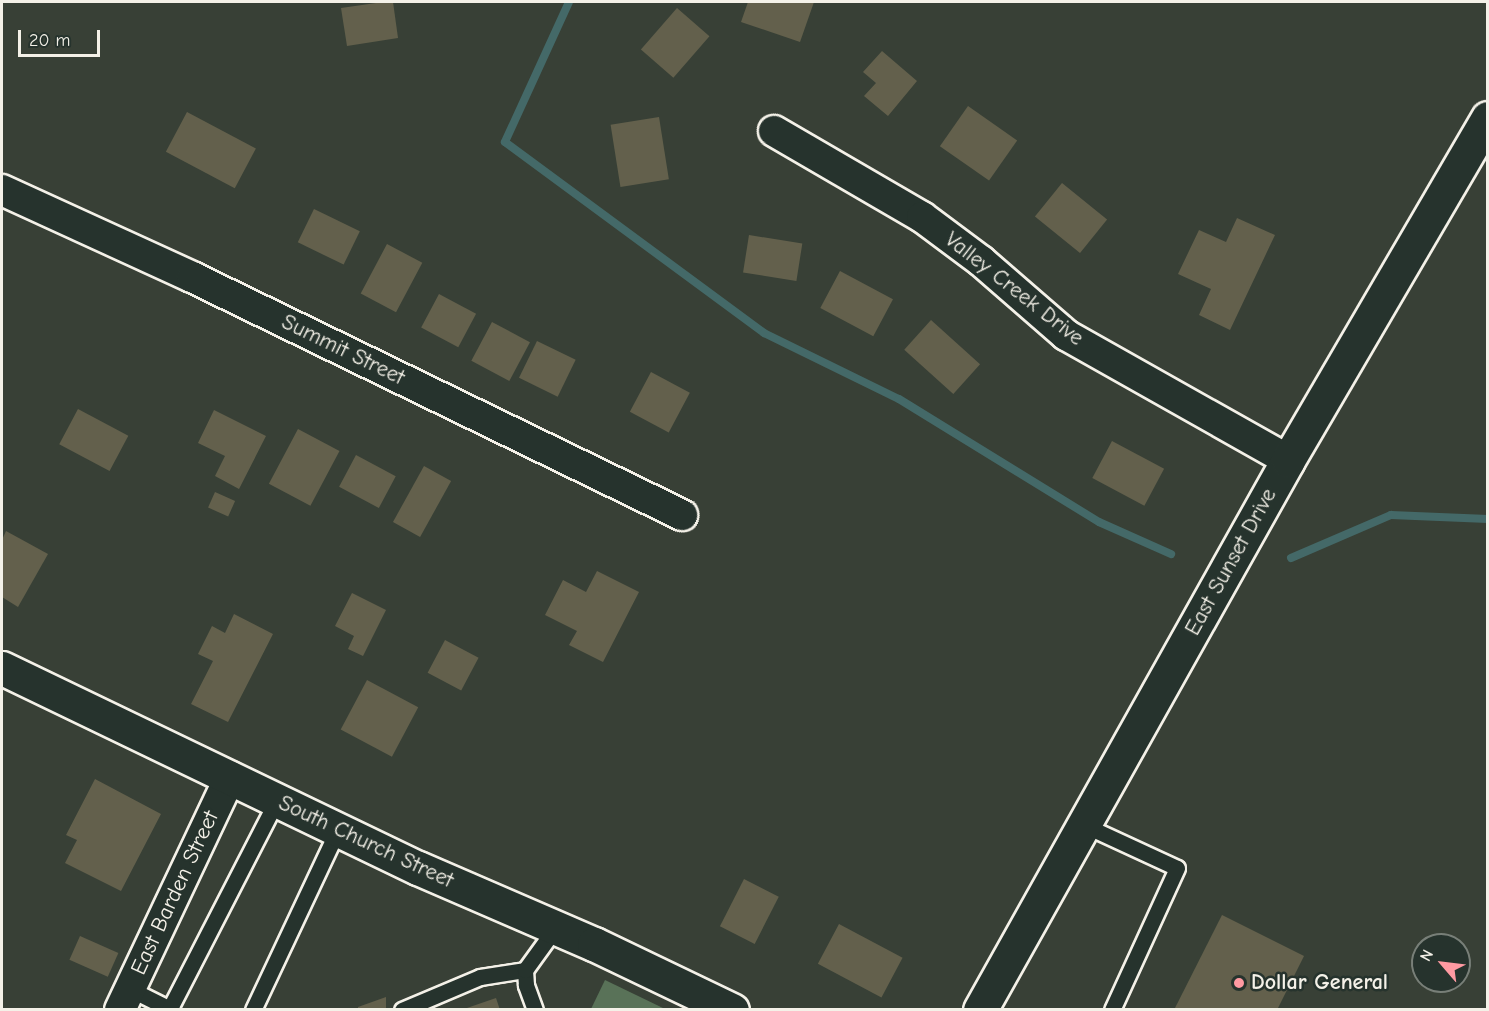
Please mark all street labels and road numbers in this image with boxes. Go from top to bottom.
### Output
street label: Valley Creek Drive [939,227,1089,351]
street label: Summit Street [277,309,409,391]
street label: East Sunset Drive [1180,484,1282,640]
street label: South Church Street [274,790,458,894]
street label: East Barden Street [125,807,225,979]

